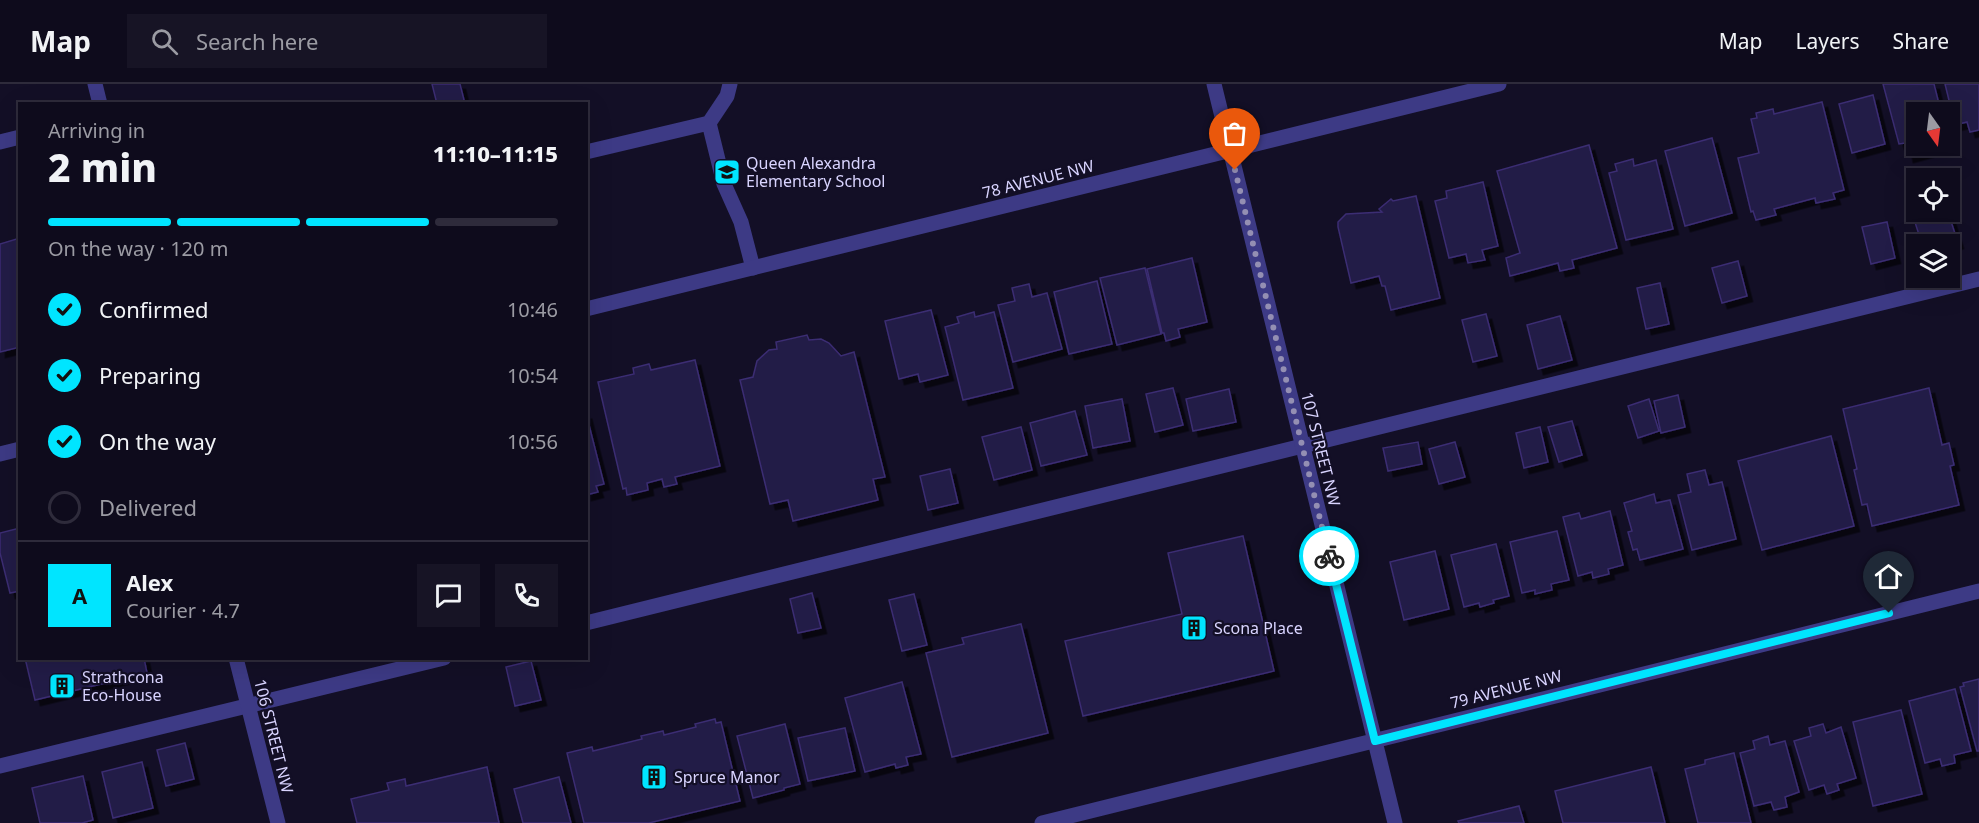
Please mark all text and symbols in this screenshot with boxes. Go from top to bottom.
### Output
search box [127,14,547,68]
text: Map [30,22,91,60]
icon: search [148,25,181,58]
text: Search here [196,26,318,56]
text: Map [1719,27,1763,55]
text: Layers [1796,27,1860,55]
text: Share [1893,27,1949,55]
north arrow [1906,102,1960,156]
map controls [1906,102,1960,288]
pin [1209,108,1260,170]
text: Arriving in [48,117,145,144]
icon: bag [1218,117,1251,150]
text: 11:10–11:15 [433,138,558,168]
text: 2 min [48,140,157,193]
place label: Queen Alexandra Elementary School [746,152,885,192]
street label: 78 AVENUE NW [980,154,1096,204]
school or university icon: Queen Alexandra Elementary School [712,157,742,187]
button: locate [1906,168,1960,222]
button: layers [1906,234,1960,288]
text: On the way · 120 m [48,235,228,262]
icon: check [48,293,81,326]
text: Confirmed [99,294,209,324]
text: 10:46 [507,296,558,323]
icon: check [48,359,81,392]
text: Preparing [99,360,201,390]
text: 10:54 [507,362,558,389]
street label: 107 STREET NW [1296,390,1346,509]
icon: check [48,425,81,458]
text: On the way [99,426,216,456]
text: 10:56 [507,428,558,455]
text: Delivered [99,492,197,522]
courier [1299,526,1359,586]
icon: bike [1313,540,1346,573]
pin [1863,551,1914,613]
icon: home [1872,560,1905,593]
button: chat [417,564,480,627]
button: phone [495,564,558,627]
text: Alex [126,567,173,597]
text: A [72,580,87,610]
text: Courier · 4.7 [126,597,240,624]
building icon: Scona Place [1179,613,1209,643]
place label: Scona Place [1214,617,1303,639]
street label: 79 AVENUE NW [1448,664,1564,714]
place label: Strathcona Eco-House [82,666,164,706]
building icon: Strathcona Eco-House [47,671,77,701]
street label: 106 STREET NW [249,677,299,796]
building icon: Spruce Manor [639,762,669,792]
place label: Spruce Manor [674,766,780,788]

